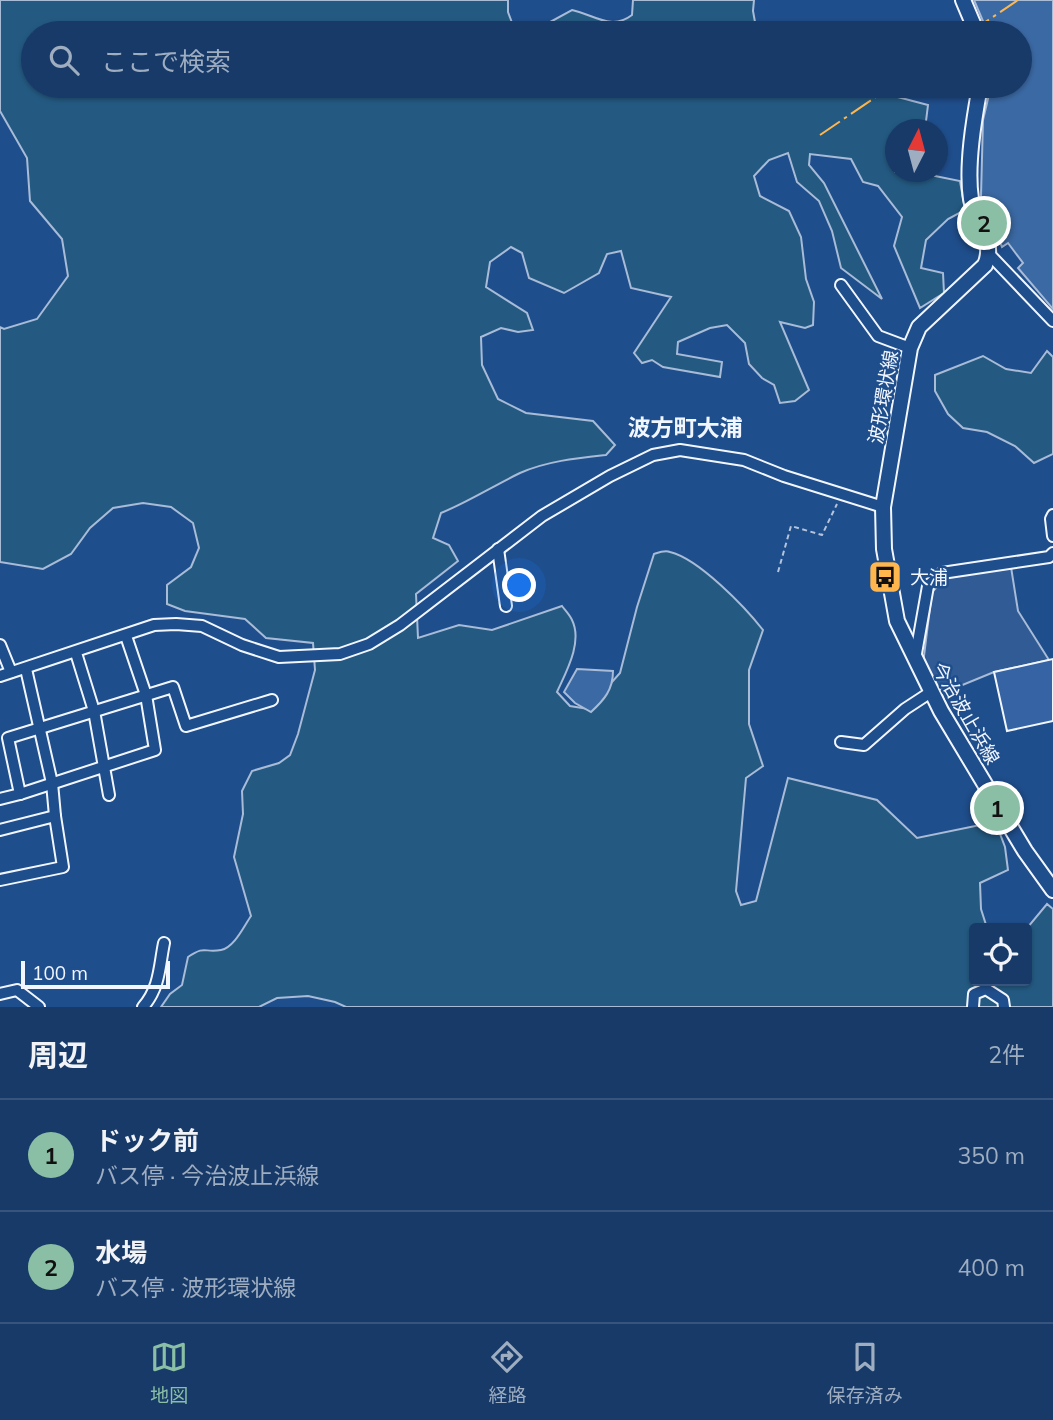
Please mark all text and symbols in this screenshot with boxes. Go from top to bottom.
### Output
search box [21,21,1032,98]
icon: search [45,41,83,79]
text: ここで検索 [101,45,231,78]
north arrow [885,119,948,182]
pin: 2 [961,197,1007,249]
street label: 波形環状線 [863,348,903,446]
district label: 波方町大浦 [628,413,743,442]
bus stop icon: 大浦 [866,558,904,596]
place label: 大浦 [910,565,948,589]
your location [502,568,536,602]
street label: 今治波止浜線 [927,658,1005,768]
pin: 1 [974,782,1020,834]
map controls [969,923,1032,986]
button: locate [969,923,1032,986]
scale bar [21,958,170,990]
text: 100 m [32,961,88,985]
text: 周辺 [28,1036,88,1074]
text: 2件 [988,1040,1025,1069]
text: ドック前 [95,1124,199,1157]
text: 1 [44,1141,58,1170]
text: 350 m [957,1141,1025,1170]
text: バス停 · 今治波止浜線 [95,1161,319,1190]
text: 水場 [95,1236,147,1269]
text: 2 [44,1253,58,1282]
text: 400 m [957,1253,1025,1282]
text: バス停 · 波形環状線 [95,1273,296,1302]
tab: 地図 [150,1338,188,1407]
tab: 経路 [488,1338,527,1407]
tab: 保存済み [827,1338,903,1407]

